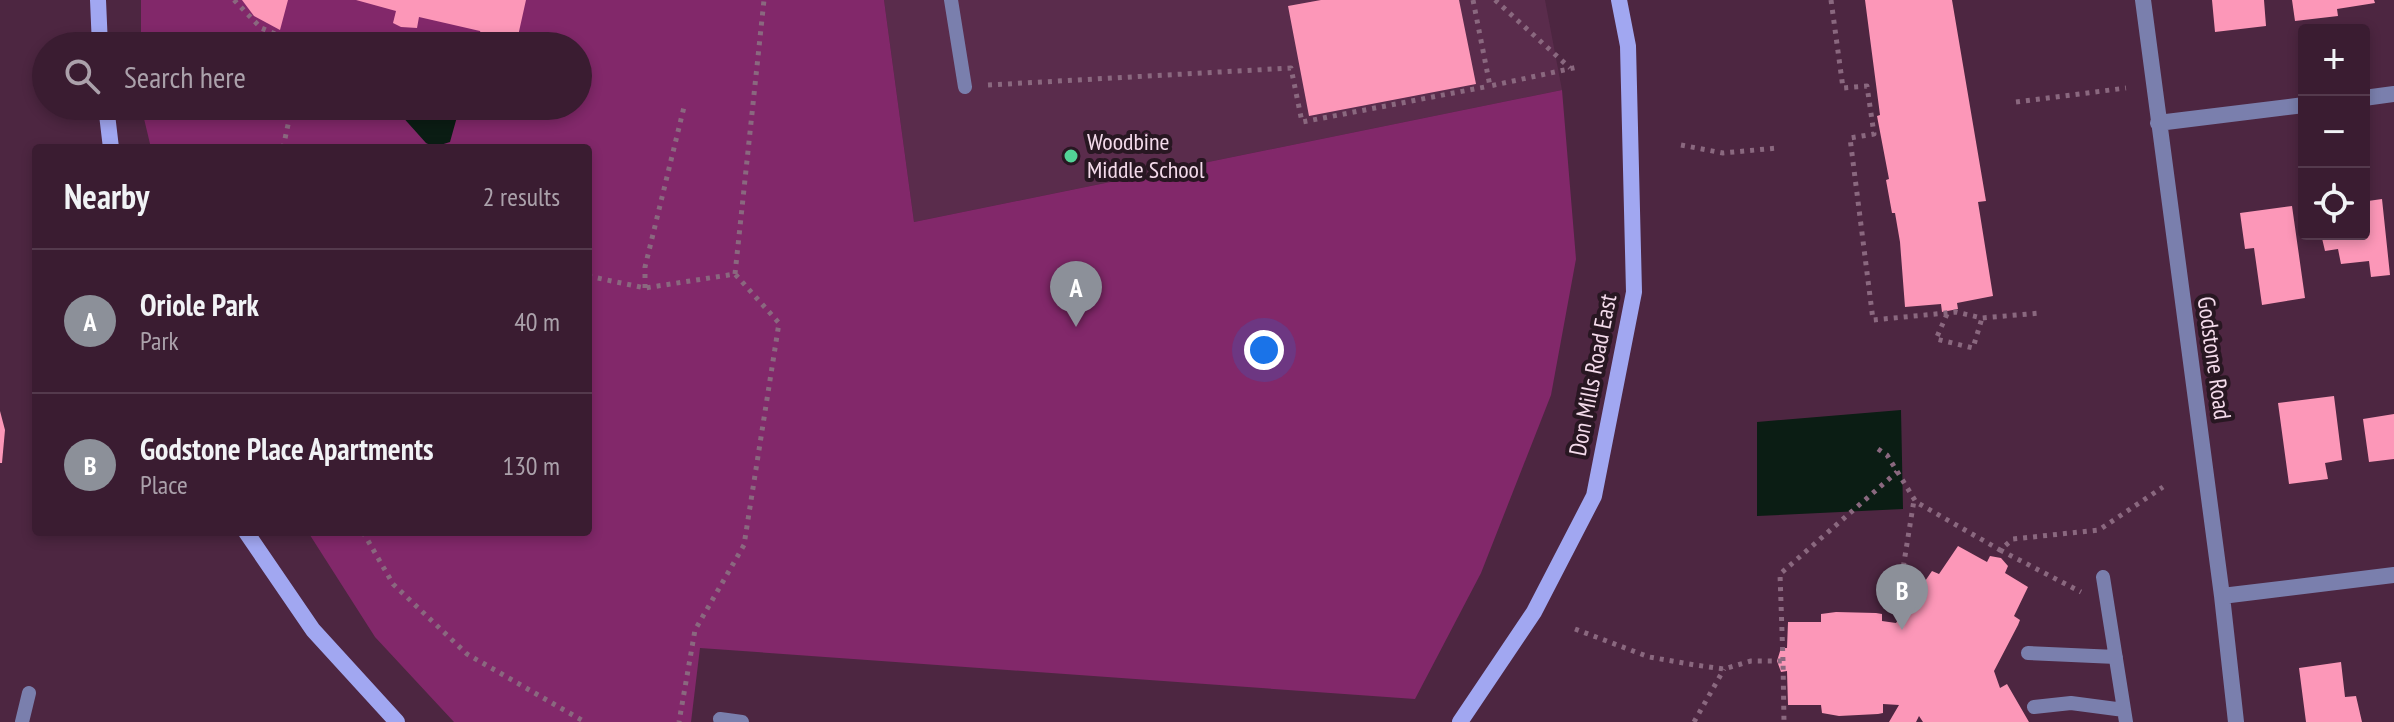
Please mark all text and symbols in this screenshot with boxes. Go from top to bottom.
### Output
map controls [2298,24,2370,240]
button: + [2298,24,2370,96]
search box [32,32,592,120]
icon: search [60,54,104,98]
text: Search here [124,57,246,96]
button: − [2298,96,2370,168]
place label: Woodbine Middle School [1087,126,1205,185]
marker: Woodbine Middle School [1062,147,1080,165]
button: locate [2298,168,2370,240]
text: Nearby [64,174,149,218]
text: 2 results [483,180,560,213]
pin: A [1050,261,1102,327]
text: Oriole Park [140,285,259,324]
street label: Don Mills Road East [1562,291,1623,458]
street label: Godstone Road [2191,294,2238,421]
text: A [83,305,97,338]
text: 40 m [514,305,560,338]
text: Park [140,324,179,357]
your location [1244,330,1284,370]
text: Godstone Place Apartments [140,429,433,468]
text: B [84,449,96,482]
text: 130 m [502,449,560,482]
text: Place [140,468,188,501]
pin: B [1876,564,1928,630]

